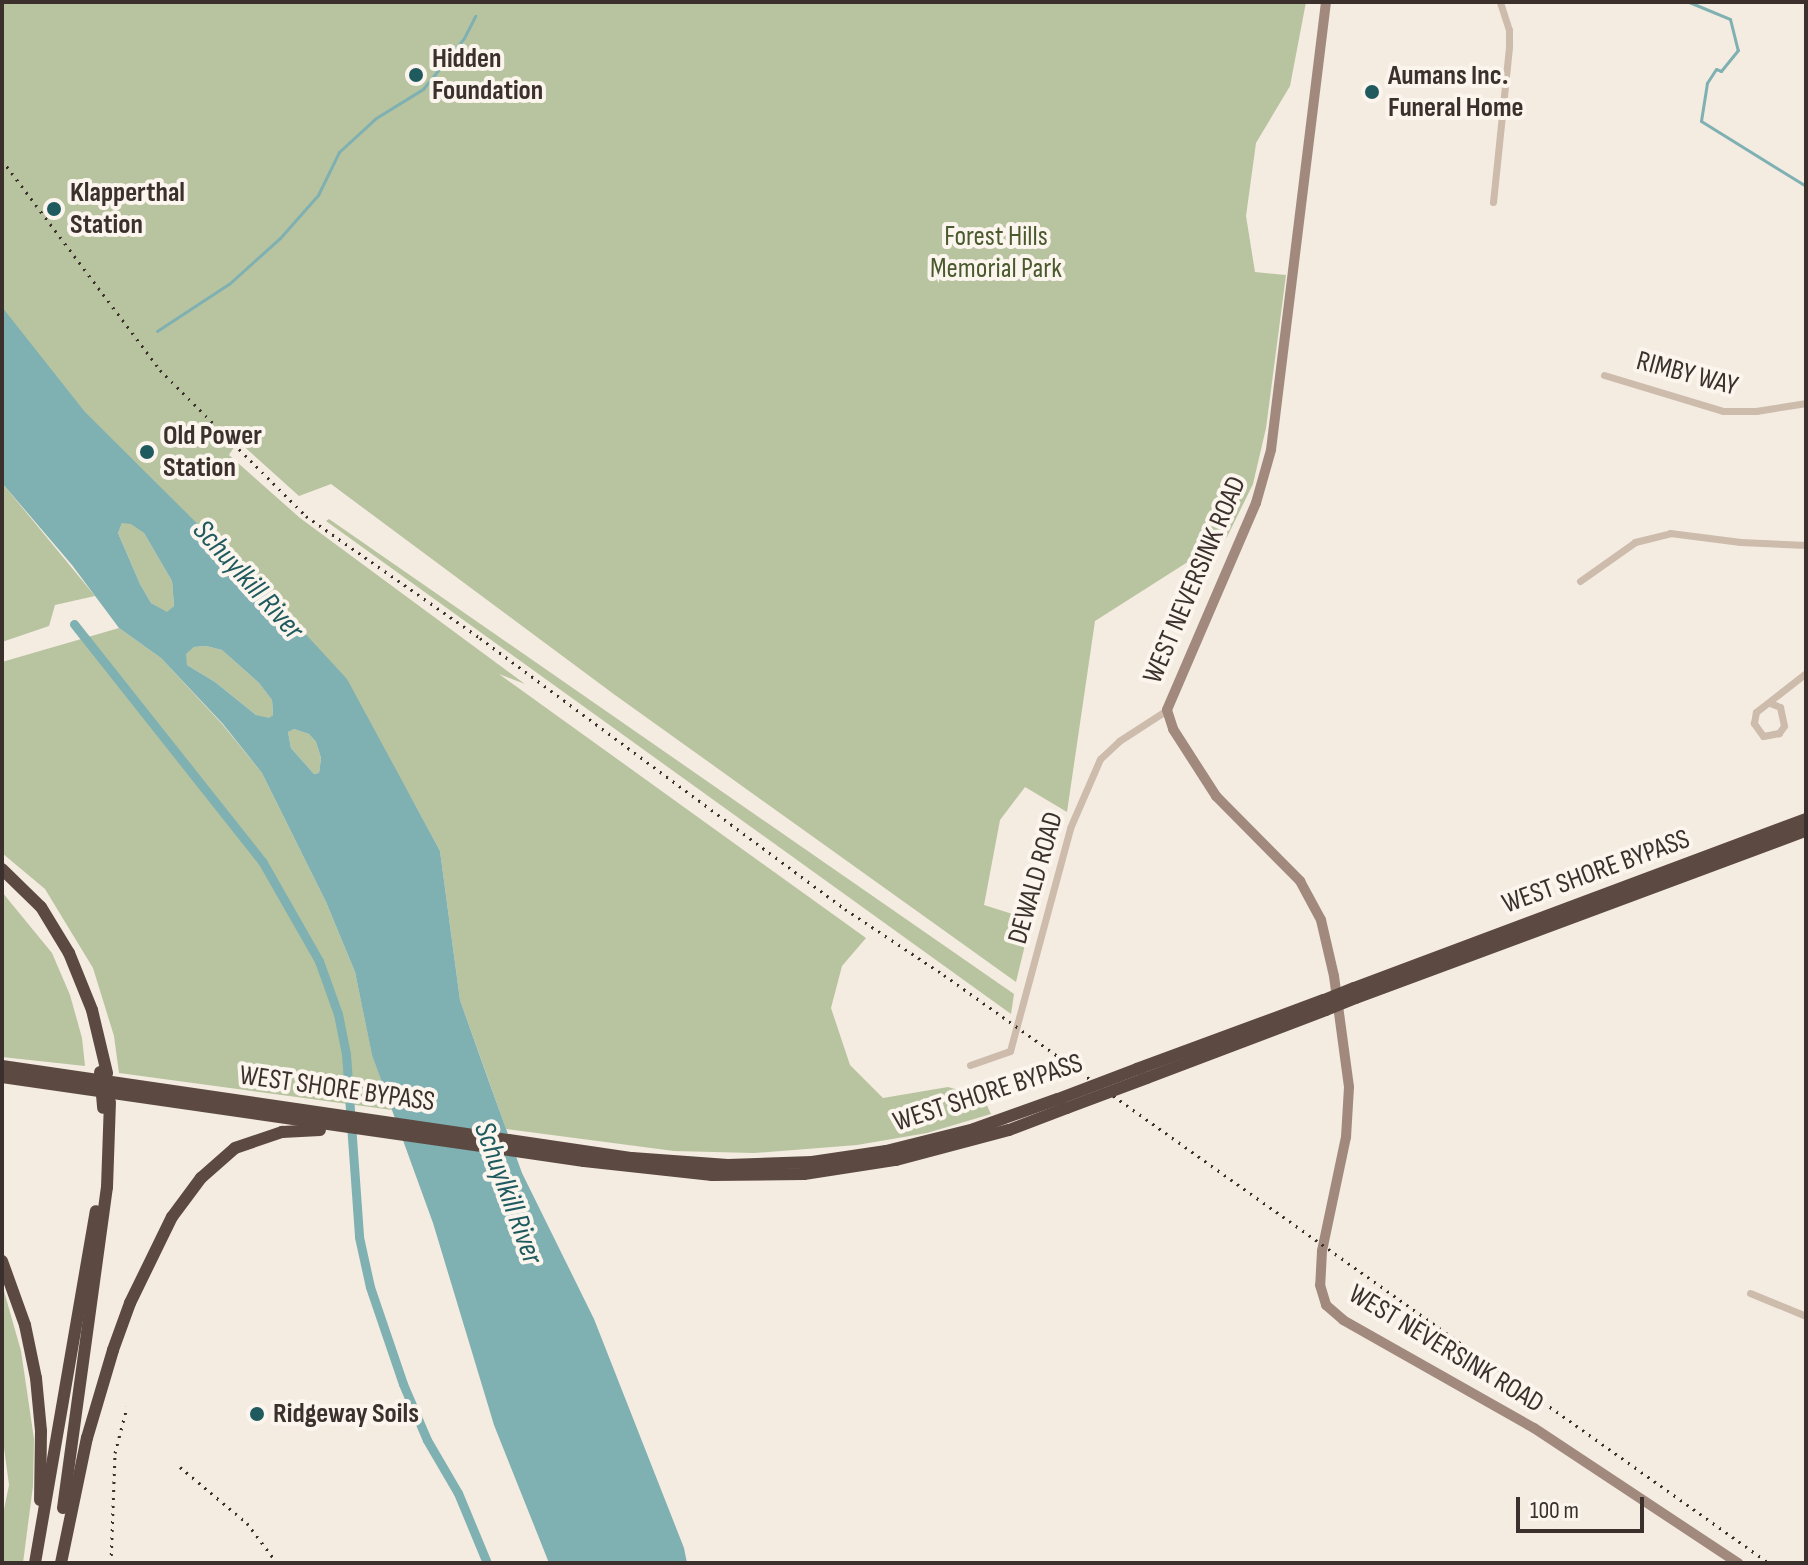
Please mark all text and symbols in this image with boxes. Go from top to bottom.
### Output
place label: Hidden Foundation [432,42,543,108]
place label: Aumans Inc. Funeral Home [1388,59,1523,125]
marker: Hidden Foundation [407,66,425,84]
marker: Aumans Inc. Funeral Home [1363,83,1381,101]
place label: Klapperthal Station [70,176,185,242]
marker: Klapperthal Station [45,200,63,218]
park label: Forest Hills Memorial Park [930,220,1062,286]
street label: RIMBY WAY [1633,344,1741,404]
place label: Old Power Station [163,419,262,485]
marker: Old Power Station [138,443,156,461]
street label: WEST NEVERSINK ROAD [1136,471,1254,689]
water label: Schuylkill River [185,513,311,647]
street label: DEWALD ROAD [1001,808,1071,948]
street label: WEST SHORE BYPASS [1498,823,1694,921]
street label: WEST SHORE BYPASS [889,1047,1087,1139]
street label: WEST SHORE BYPASS [237,1059,437,1119]
water label: Schuylkill River [466,1117,550,1269]
street label: WEST NEVERSINK ROAD [1342,1278,1550,1420]
place label: Ridgeway Soils [273,1397,419,1431]
marker: Ridgeway Soils [248,1405,266,1423]
scale bar [1520,1481,1648,1531]
text: 100 m [1530,1496,1579,1525]

